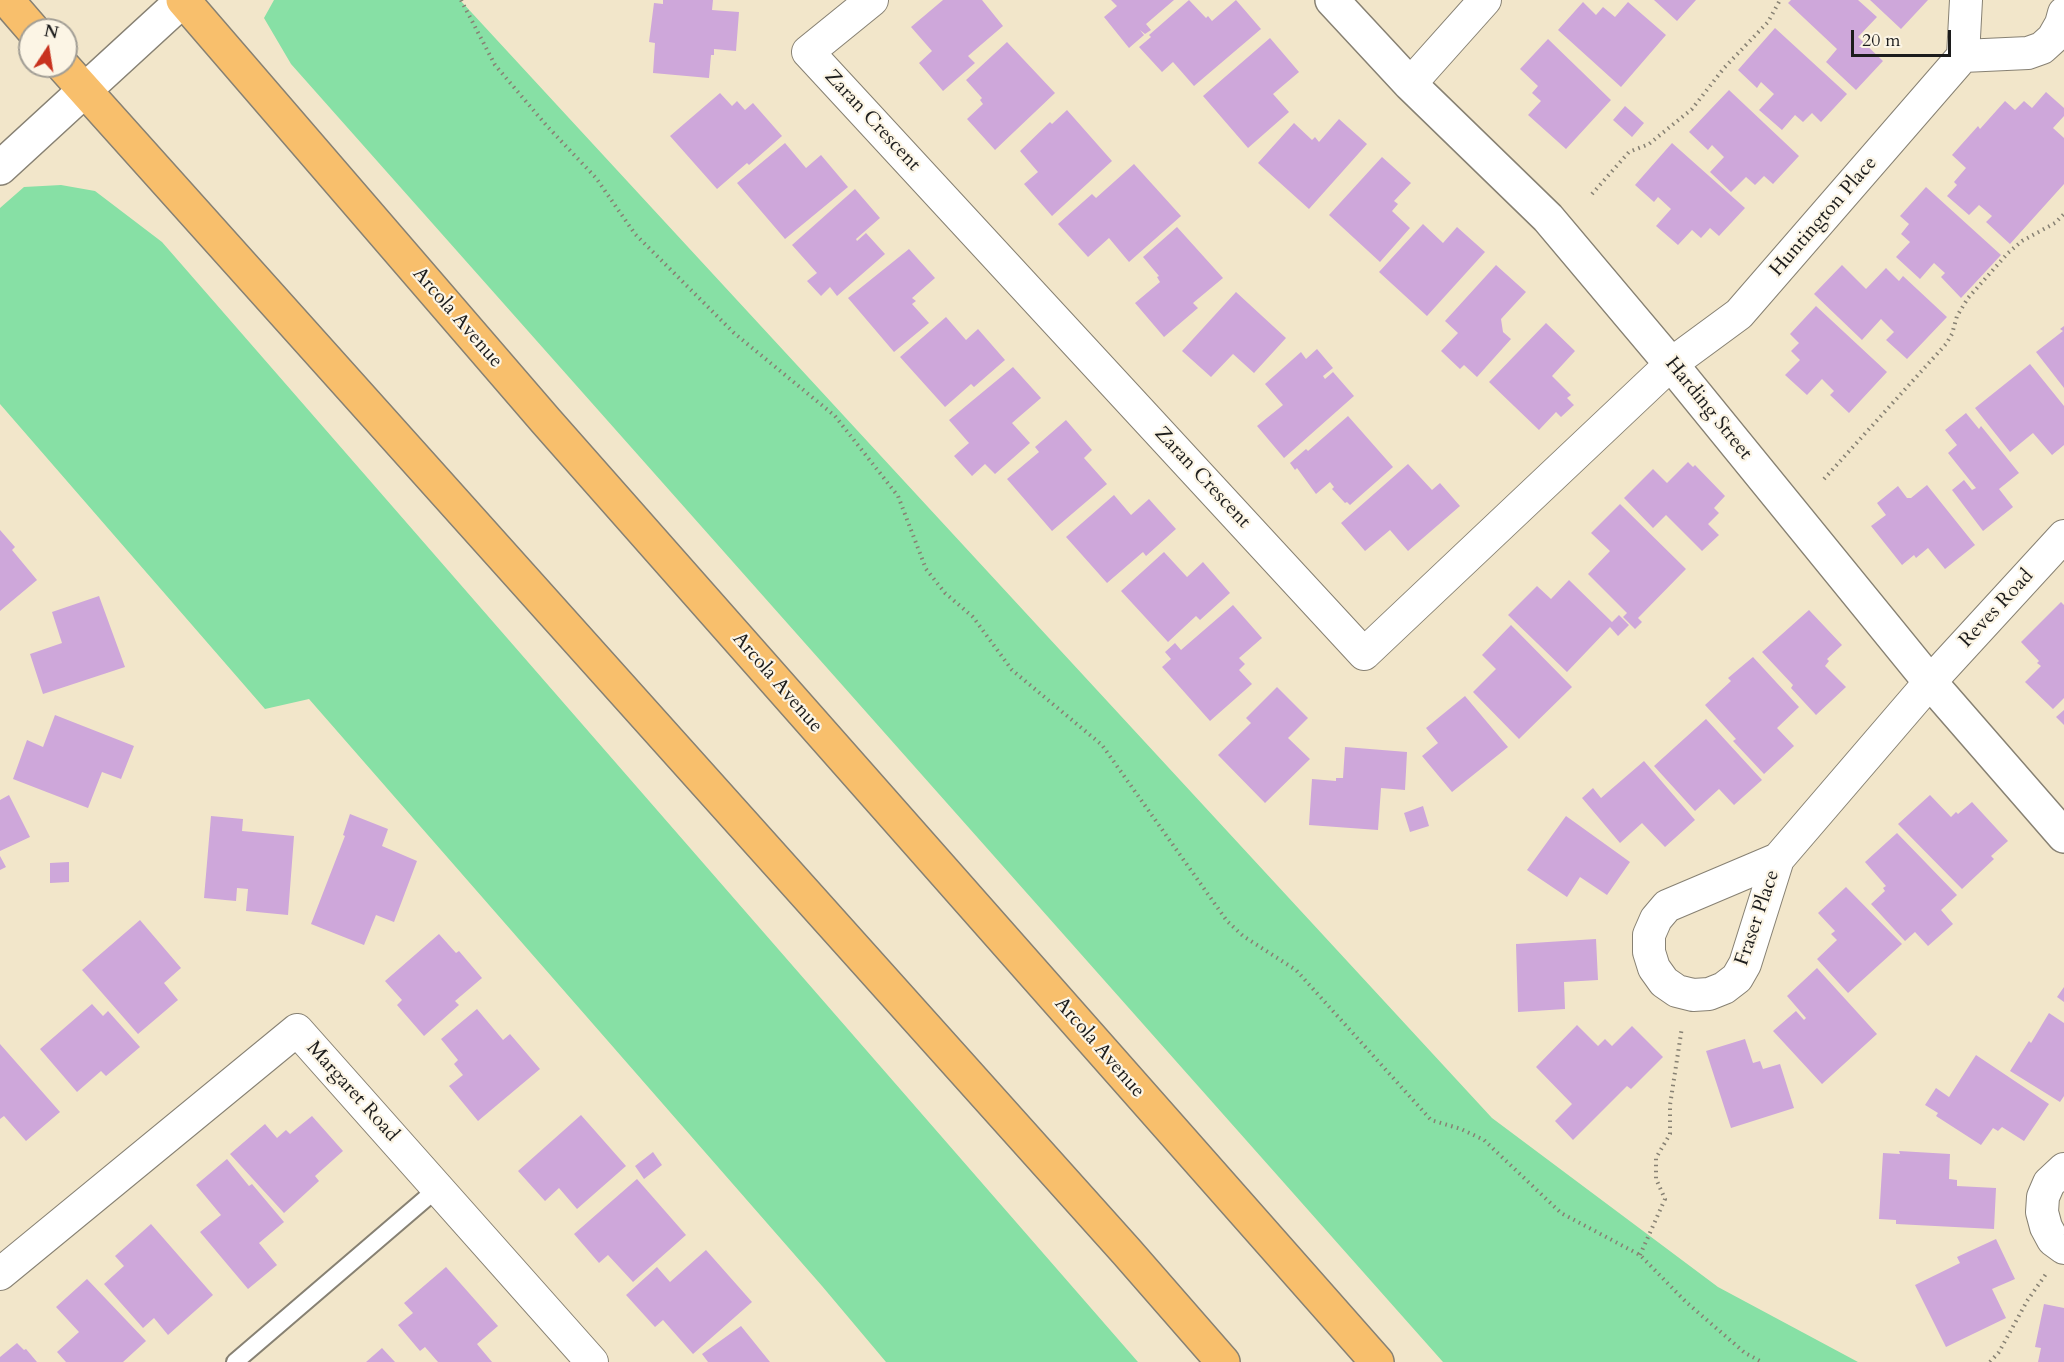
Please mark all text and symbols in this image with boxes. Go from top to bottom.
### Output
north arrow [18,18,78,78]
scale bar [1854,18,1954,56]
text: N [42,20,60,45]
text: 20 m [1862,28,1901,53]
street label: Zaran Crescent [819,65,925,177]
street label: Huntington Place [1765,152,1883,282]
street label: Arcola Avenue [407,263,507,373]
street label: Harding Street [1659,353,1757,465]
street label: Zaran Crescent [1149,422,1255,534]
street label: Reves Road [1955,565,2039,653]
street label: Arcola Avenue [727,628,827,738]
street label: Fraser Place [1730,867,1786,969]
street label: Arcola Avenue [1049,993,1149,1103]
street label: Margaret Road [301,1037,403,1147]

